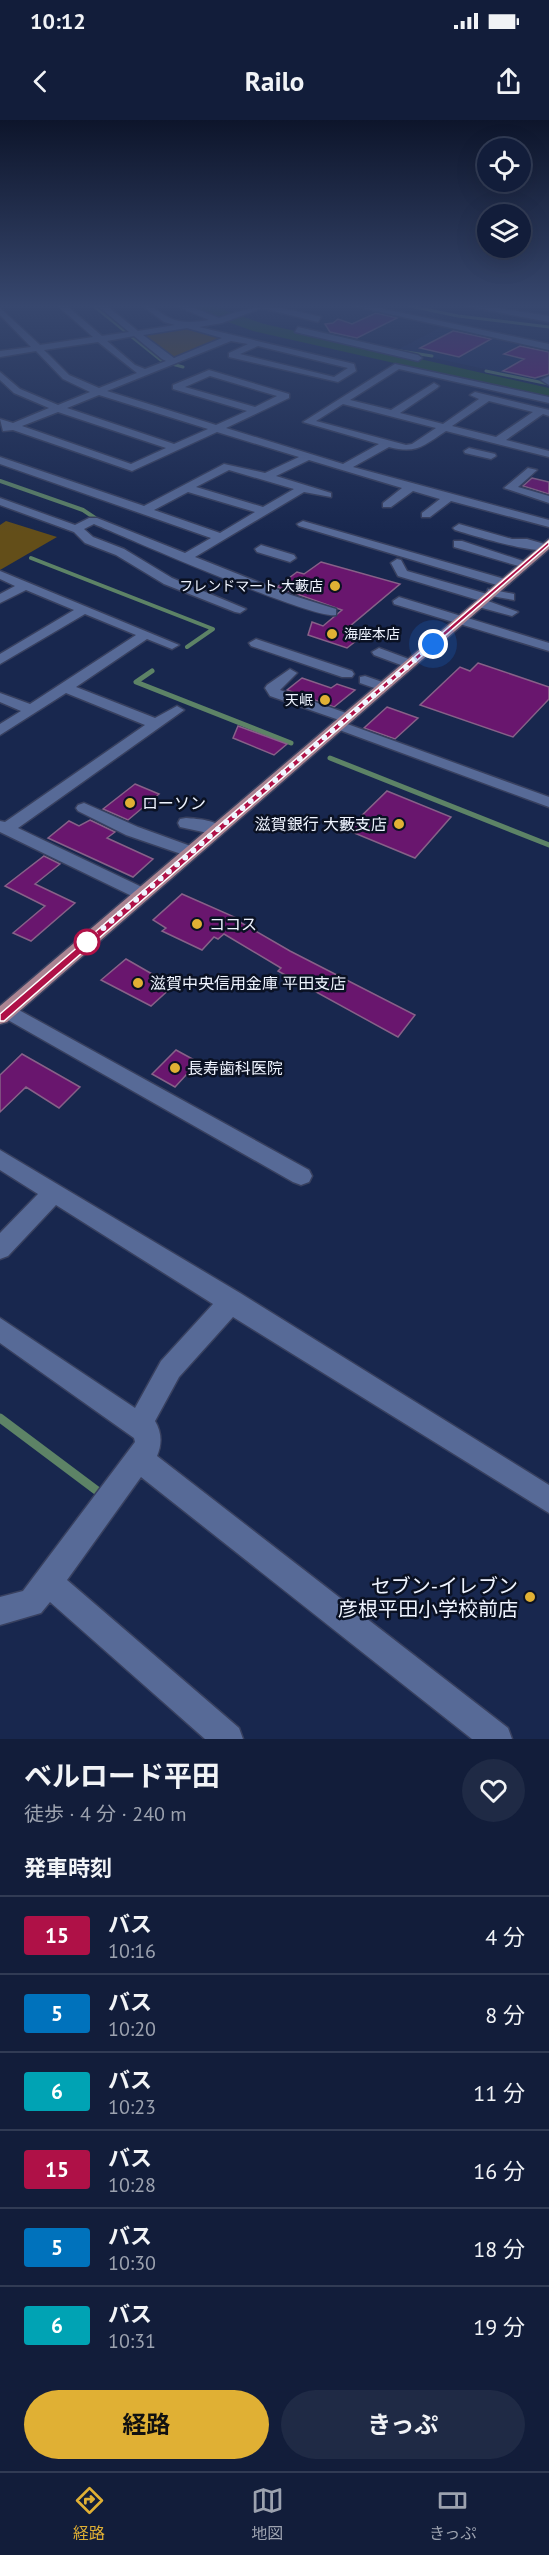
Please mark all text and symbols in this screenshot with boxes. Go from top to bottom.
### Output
text: 10:12 [30,7,86,35]
text: Railo [245,64,304,98]
icon: back [24,65,57,98]
icon: share [492,65,525,98]
map controls [477,138,531,258]
button: locate [477,138,531,192]
button: layers [477,204,531,258]
place label: フレンドマート 大藪店 [179,577,323,595]
marker: フレンドマート 大藪店 [328,579,342,593]
place label: 海座本店 [344,625,400,643]
marker: 海座本店 [325,627,339,641]
your location [418,629,448,659]
place label: 天岷 [285,691,313,709]
marker: 天岷 [318,693,332,707]
place label: ローソン [142,793,206,813]
marker: ローソン [123,796,137,810]
place label: 滋賀銀行 大藪支店 [255,814,387,834]
marker: 滋賀銀行 大藪支店 [392,817,406,831]
place label: ココス [209,914,257,934]
marker: ココス [190,917,204,931]
unlabelled marker [74,929,100,955]
place label: 滋賀中央信用金庫 平田支店 [150,973,346,993]
marker: 滋賀中央信用金庫 平田支店 [131,976,145,990]
place label: 長寿歯科医院 [187,1058,283,1078]
marker: 長寿歯科医院 [168,1061,182,1075]
place label: セブン-イレブン 彦根平田小学校前店 [338,1573,518,1622]
marker: セブン-イレブン 彦根平田小学校前店 [523,1590,537,1604]
text: ベルロード平田 [24,1757,220,1794]
button: heart [462,1759,525,1822]
text: 徒歩 · 4 分 · 240 m [24,1801,187,1827]
text: 発車時刻 [24,1854,112,1882]
text: バス [108,1910,152,1938]
text: 15 [45,1922,69,1949]
text: 4 分 [485,1923,525,1951]
text: 10:16 [108,1938,156,1964]
text: バス [108,1988,152,2016]
text: 5 [51,2000,63,2027]
text: 8 分 [485,2001,525,2029]
text: 10:20 [108,2016,156,2042]
text: バス [108,2066,152,2094]
text: 6 [51,2078,63,2105]
text: 11 分 [473,2079,525,2107]
text: 10:23 [108,2094,156,2120]
text: バス [108,2144,152,2172]
text: 15 [45,2156,69,2183]
text: 16 分 [473,2157,525,2185]
text: 10:28 [108,2172,156,2198]
text: バス [108,2222,152,2250]
text: 5 [51,2234,63,2261]
text: 18 分 [473,2235,525,2263]
text: 10:30 [108,2250,156,2276]
text: バス [108,2300,152,2328]
text: 6 [51,2312,63,2339]
text: 19 分 [473,2313,525,2341]
text: 10:31 [108,2328,156,2354]
button: 経路 [24,2390,269,2459]
button: きっぷ [281,2390,525,2459]
tab: 経路 [73,2484,106,2544]
tab: 地図 [251,2484,284,2544]
tab: きっぷ [429,2484,476,2544]

